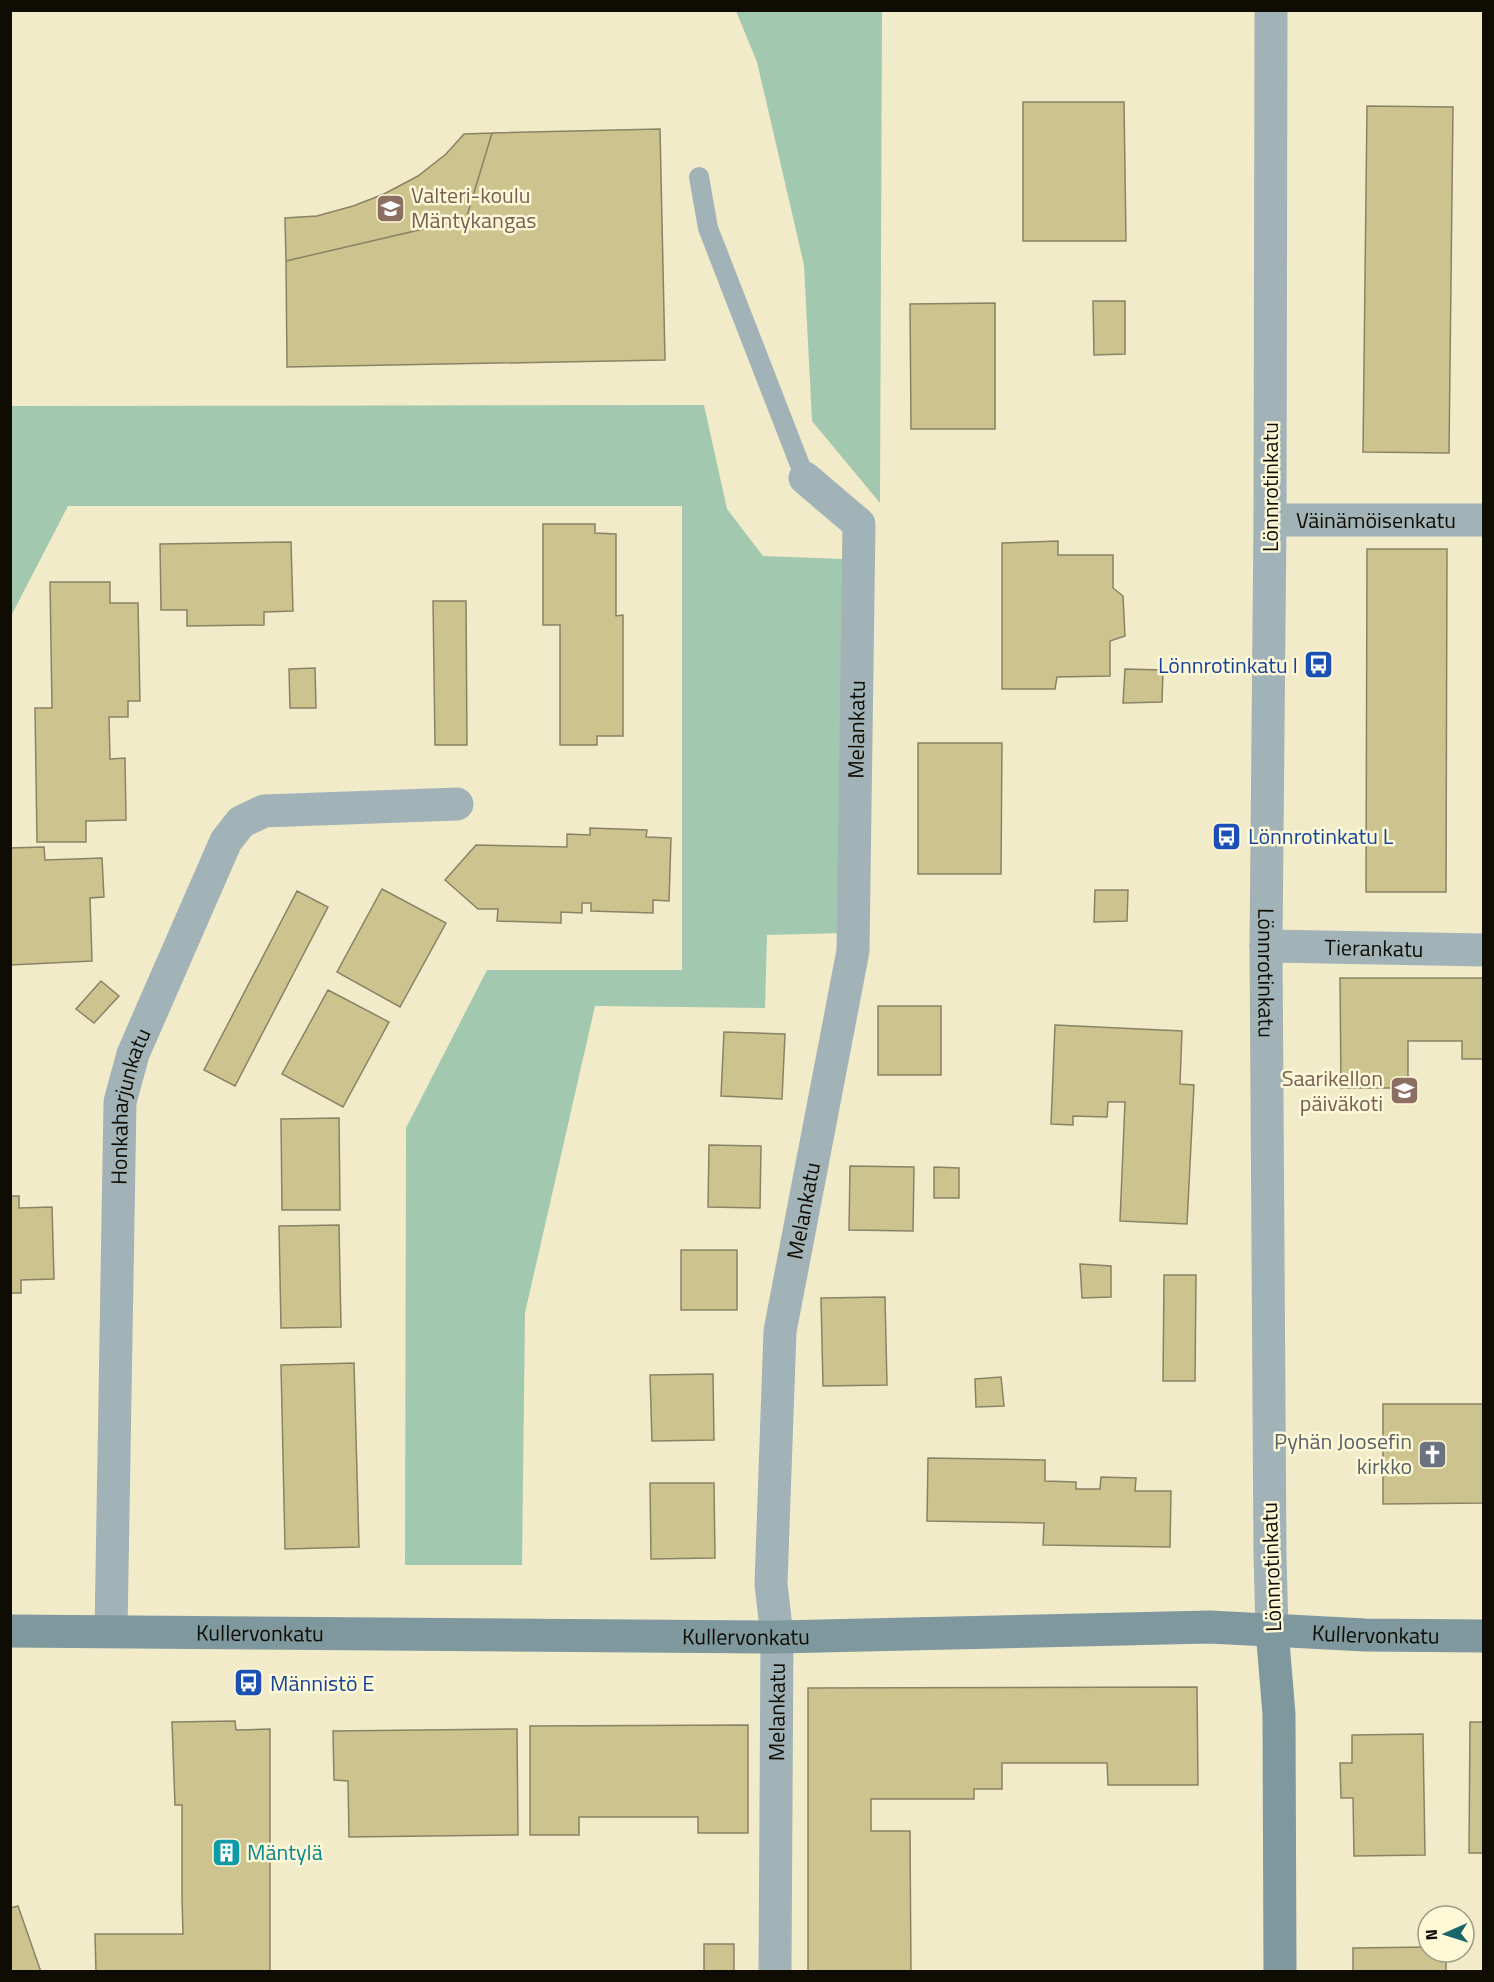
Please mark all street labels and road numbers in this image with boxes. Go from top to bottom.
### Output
street label: Lönnrotinkatu [1253,422,1287,552]
street label: Väinämöisenkatu [1296,503,1456,537]
street label: Melankatu [838,680,874,779]
street label: Lönnrotinkatu [1249,908,1284,1038]
street label: Tierankatu [1324,930,1424,966]
street label: Honkaharjunkatu [102,1023,159,1185]
street label: Melankatu [777,1159,829,1262]
street label: Lönnrotinkatu [1252,1502,1290,1632]
street label: Kullervonkatu [196,1615,324,1650]
street label: Kullervonkatu [1311,1615,1440,1653]
street label: Kullervonkatu [682,1619,810,1654]
street label: Melankatu [759,1663,794,1761]

